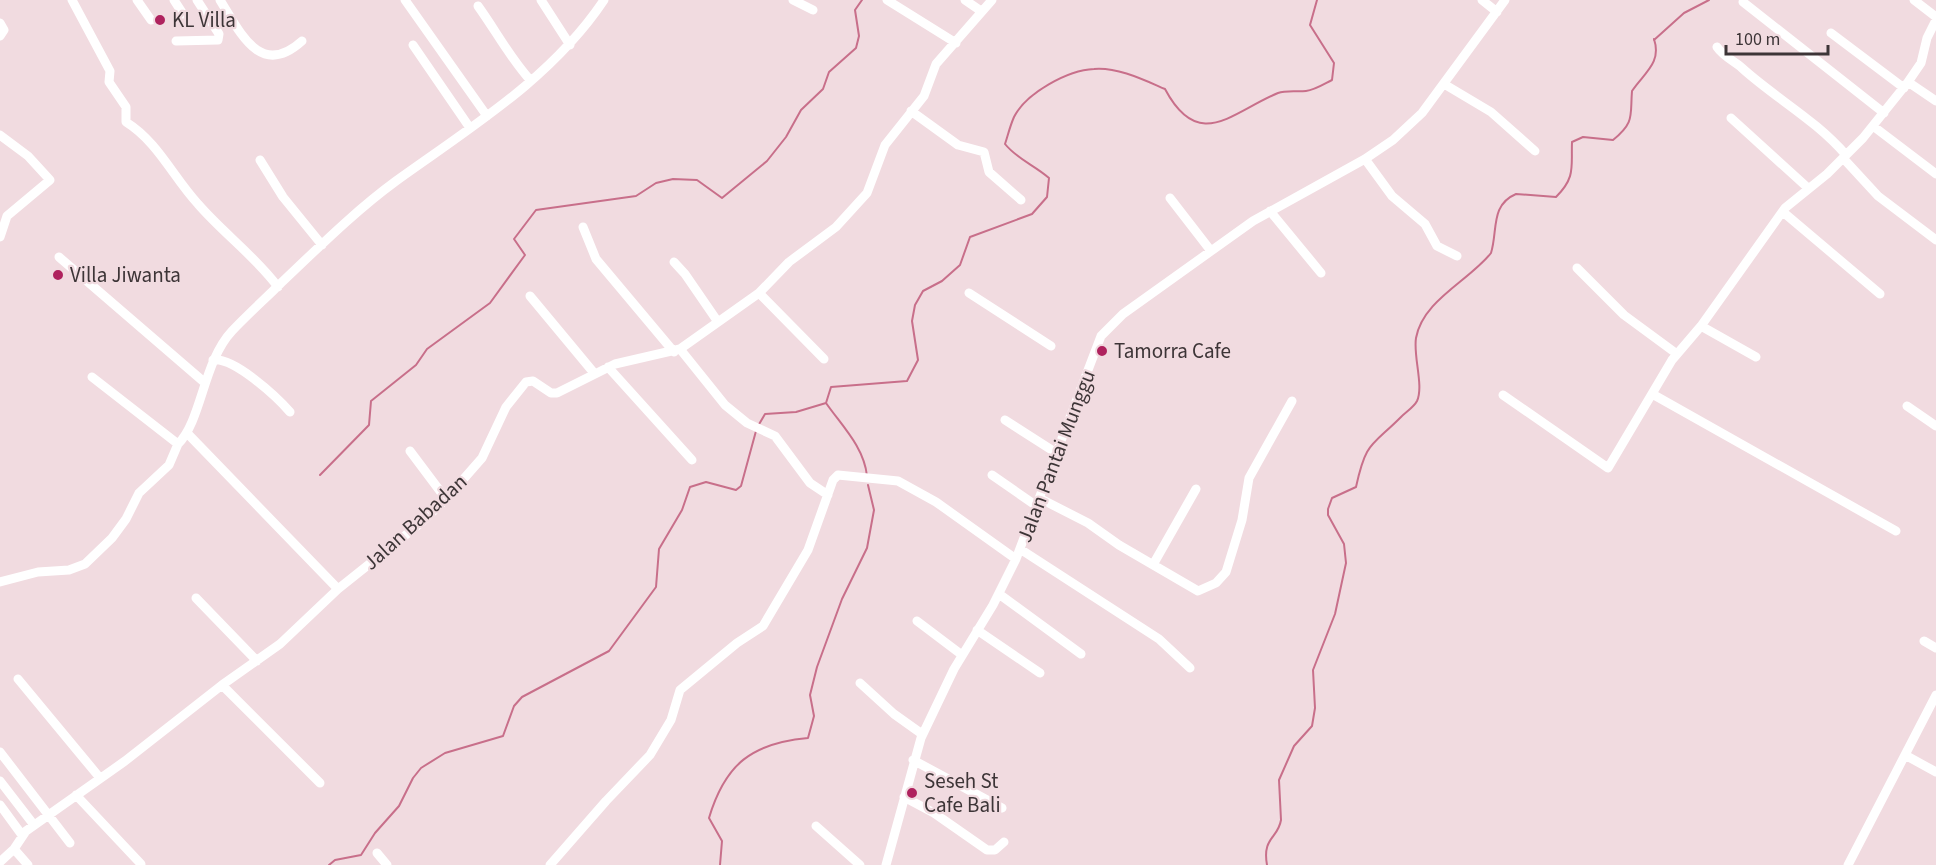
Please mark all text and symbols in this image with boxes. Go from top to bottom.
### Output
place label: KL Villa [172,5,236,35]
marker: KL Villa [153,13,167,27]
scale bar [1726,18,1828,56]
text: 100 m [1735,27,1780,52]
place label: Villa Jiwanta [70,260,181,290]
marker: Villa Jiwanta [51,268,65,282]
place label: Tamorra Cafe [1114,336,1231,366]
marker: Tamorra Cafe [1095,344,1109,358]
street label: Jalan Pantai Munggu [1009,365,1103,547]
street label: Jalan Babadan [356,467,474,577]
place label: Seseh St Cafe Bali [924,766,1001,820]
marker: Seseh St Cafe Bali [905,786,919,800]

